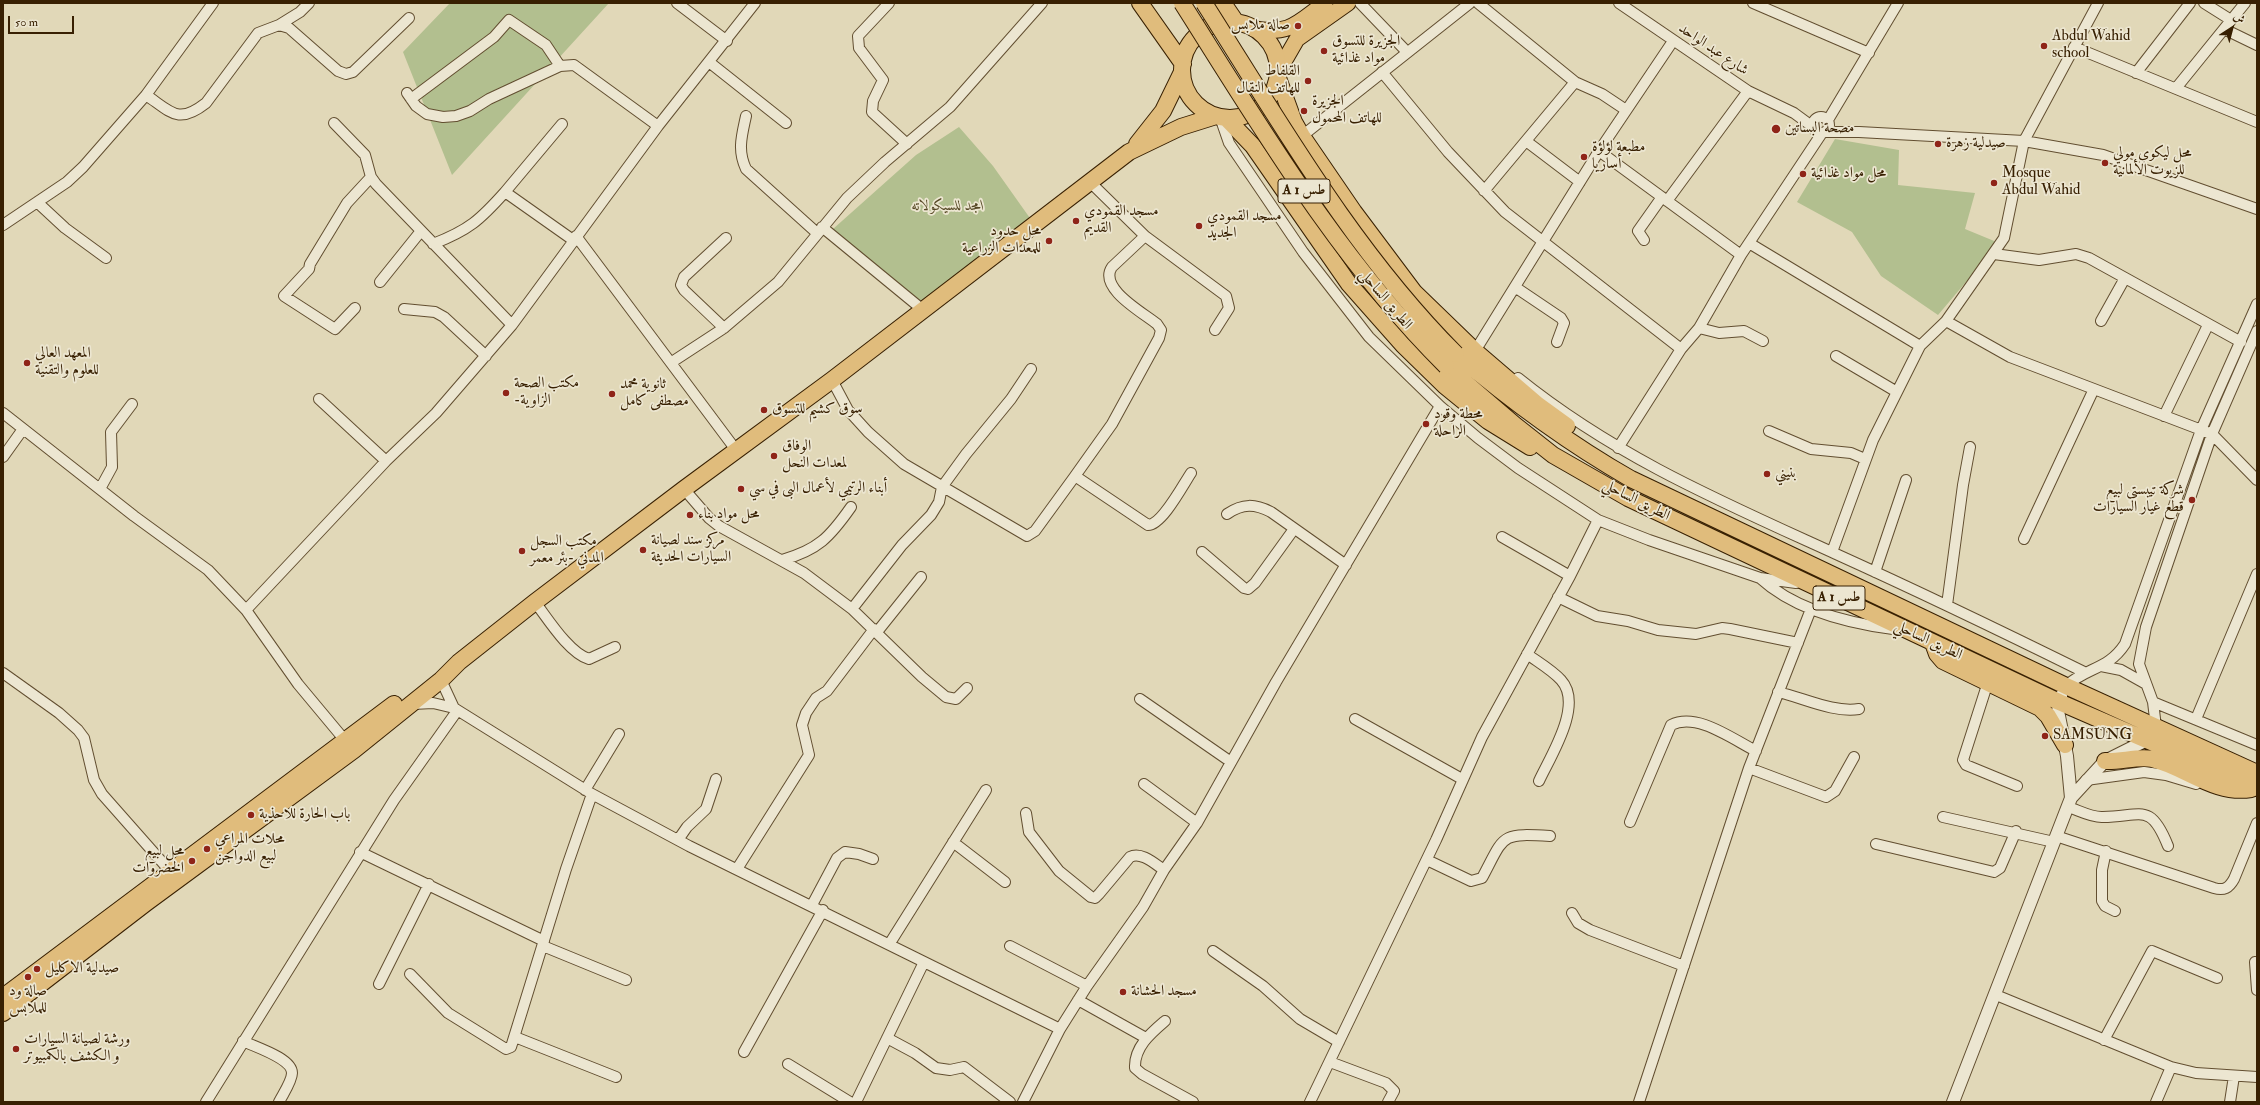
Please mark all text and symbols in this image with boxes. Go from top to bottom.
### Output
scale bar [10,8,76,34]
north arrow [2212,8,2252,48]
text: ش [2231,9,2248,26]
text: 50 m [15,15,38,30]
place label: صالة ملابس [1231,17,1290,35]
street label: شارع عبد الواحد [1675,20,1751,80]
marker: صالة ملابس [1293,21,1303,31]
place label: Abdul Wahid school [2052,28,2130,63]
place label: الجزيرة للتسوق مواد غذائية [1332,33,1400,68]
marker: Abdul Wahid school [2039,41,2049,51]
marker: الجزيرة للتسوق مواد غذائية [1319,46,1329,56]
place label: القلفاط للهاتف النقال [1236,63,1300,98]
marker: القلفاط للهاتف النقال [1303,76,1313,86]
place label: الجزيرة للهاتف المحمول [1312,93,1382,128]
marker: الجزيرة للهاتف المحمول [1299,106,1309,116]
place label: مصحة البساتين [1785,120,1854,138]
marker: مصحة البساتين [1770,123,1782,135]
place label: صيدلية زهرة [1946,135,2006,153]
place label: مطبعة لؤلؤة أساريا [1592,139,1645,174]
marker: صيدلية زهرة [1933,139,1943,149]
place label: محل ليكوي مولي للزيوت الألمانية [2113,145,2192,180]
marker: مطبعة لؤلؤة أساريا [1579,152,1589,162]
marker: محل ليكوي مولي للزيوت الألمانية [2100,158,2110,168]
place label: محل مواد غذائية [1811,165,1886,183]
place label: Mosque Abdul Wahid [2002,165,2080,200]
marker: محل مواد غذائية [1798,169,1808,179]
marker: Mosque Abdul Wahid [1989,178,1999,188]
road number: A 1 طس [1278,179,1330,203]
park label: امجد للسيكولاته [912,198,984,216]
place label: مسجد القمودي القديم [1084,203,1158,238]
place label: مسجد القمودي الجديد [1207,208,1281,243]
marker: مسجد القمودي القديم [1071,216,1081,226]
marker: مسجد القمودي الجديد [1194,221,1204,231]
place label: محل حدود للمعدات الزراعية [962,223,1041,258]
marker: محل حدود للمعدات الزراعية [1044,236,1054,246]
street label: الطريق الساحلي [1355,266,1415,334]
place label: المعهد العالي للعلوم والتقنية [35,345,99,380]
marker: المعهد العالي للعلوم والتقنية [22,358,32,368]
place label: مكتب الصحة -الزاوية [514,375,579,410]
place label: ثانوية محمد مصطفى كامل [620,376,689,411]
marker: مكتب الصحة -الزاوية [501,388,511,398]
marker: ثانوية محمد مصطفى كامل [607,389,617,399]
place label: سوق كشيم للتسوق [772,401,862,419]
marker: سوق كشيم للتسوق [759,405,769,415]
place label: محطة وقود الراحلة [1434,406,1483,441]
marker: محطة وقود الراحلة [1421,419,1431,429]
place label: الوفاق لمعدات النحل [782,438,847,473]
marker: الوفاق لمعدات النحل [769,451,779,461]
place label: بنيني [1775,465,1797,483]
marker: بنيني [1762,469,1772,479]
street label: الطريق الساحلي [1599,476,1673,526]
place label: أبناء الرتيمي لأعمال البى في سي [749,480,887,498]
place label: شركة تيبستي لبيع قطع غيار السيارات [2093,482,2184,517]
marker: أبناء الرتيمي لأعمال البى في سي [736,484,746,494]
marker: شركة تيبستي لبيع قطع غيار السيارات [2187,495,2197,505]
place label: محل مواد بناء [698,506,759,524]
marker: محل مواد بناء [685,510,695,520]
place label: مركز سند لصيانة السيارات الحديثة [651,532,731,567]
place label: مكتب السجل المدني -بئر معمر [530,533,604,568]
marker: مركز سند لصيانة السيارات الحديثة [638,545,648,555]
marker: مكتب السجل المدني -بئر معمر [517,546,527,556]
road number: A 1 طس [1813,586,1865,610]
street label: الطريق الساحلي [1891,617,1965,665]
place label: SAMSUNG [2053,727,2132,745]
marker: SAMSUNG [2040,731,2050,741]
place label: باب الحارة للاحذية [259,806,350,824]
marker: باب الحارة للاحذية [246,810,256,820]
place label: محلات المراعي لبيع الدواجن [215,831,285,866]
place label: محل لبيع الخضروات [132,843,184,878]
marker: محلات المراعي لبيع الدواجن [202,844,212,854]
marker: محل لبيع الخضروات [187,856,197,866]
place label: صيدلية الاكليل [45,960,119,978]
marker: صيدلية الاكليل [32,964,42,974]
marker: صالة ود للملابس [23,972,33,982]
place label: صالة ود للملابس [9,983,47,1018]
place label: مسجد الحشانة [1131,983,1197,1001]
marker: مسجد الحشانة [1118,987,1128,997]
place label: ورشة لصيانة السيارات و الكشف بالكمبيوتر [24,1031,130,1066]
marker: ورشة لصيانة السيارات و الكشف بالكمبيوتر [11,1044,21,1054]

